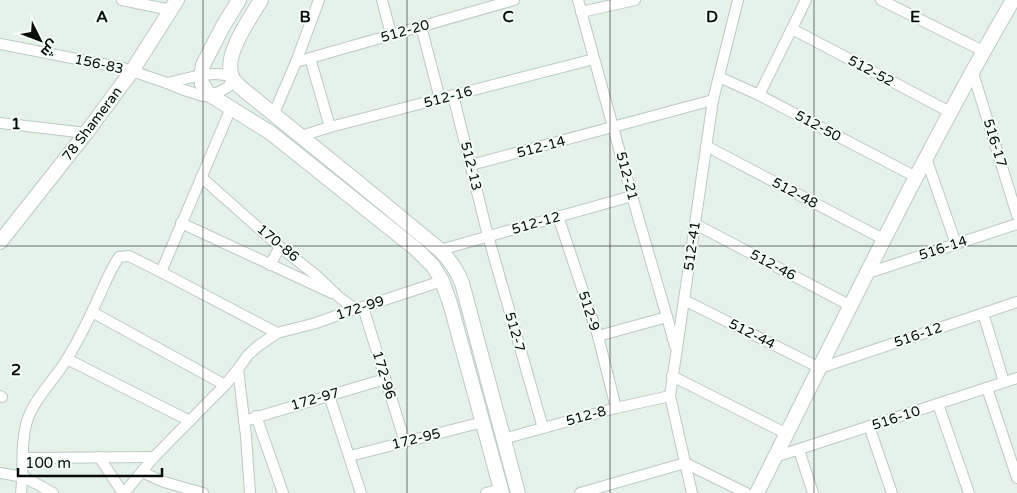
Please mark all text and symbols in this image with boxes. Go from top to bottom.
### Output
text: A [96,7,108,27]
text: B [299,7,311,27]
text: C [502,7,514,27]
text: D [706,7,718,27]
text: E [910,7,920,27]
north arrow [15,15,65,65]
street label: 512-20 [379,16,431,46]
text: ش [37,36,62,61]
street label: 156-83 [73,51,125,77]
street label: 512-52 [845,52,897,90]
street label: 512-16 [422,82,474,112]
street label: 78 Shameran [59,83,125,165]
street label: 512-50 [792,107,844,145]
text: 1 [11,114,21,134]
street label: 516-17 [980,117,1010,169]
street label: 512-14 [515,132,567,162]
street label: 512-13 [457,140,485,192]
street label: 512-21 [612,150,642,202]
street label: 512-48 [769,174,821,212]
street label: 512-12 [510,208,562,238]
street label: 512-41 [680,220,704,272]
street label: 170-86 [254,221,303,266]
street label: 516-14 [917,232,969,264]
street label: 512-46 [747,246,799,284]
street label: 512-9 [575,289,603,333]
street label: 172-99 [334,292,386,324]
street label: 512-7 [501,310,529,354]
street label: 512-44 [726,315,778,353]
street label: 516-12 [892,319,944,351]
street label: 172-96 [369,349,399,401]
text: 2 [11,360,21,380]
street label: 172-97 [289,384,341,414]
street label: 512-8 [564,402,608,430]
street label: 516-10 [870,402,922,434]
street label: 172-95 [390,425,442,453]
scale bar [18,446,161,478]
text: 100 m [25,454,71,472]

